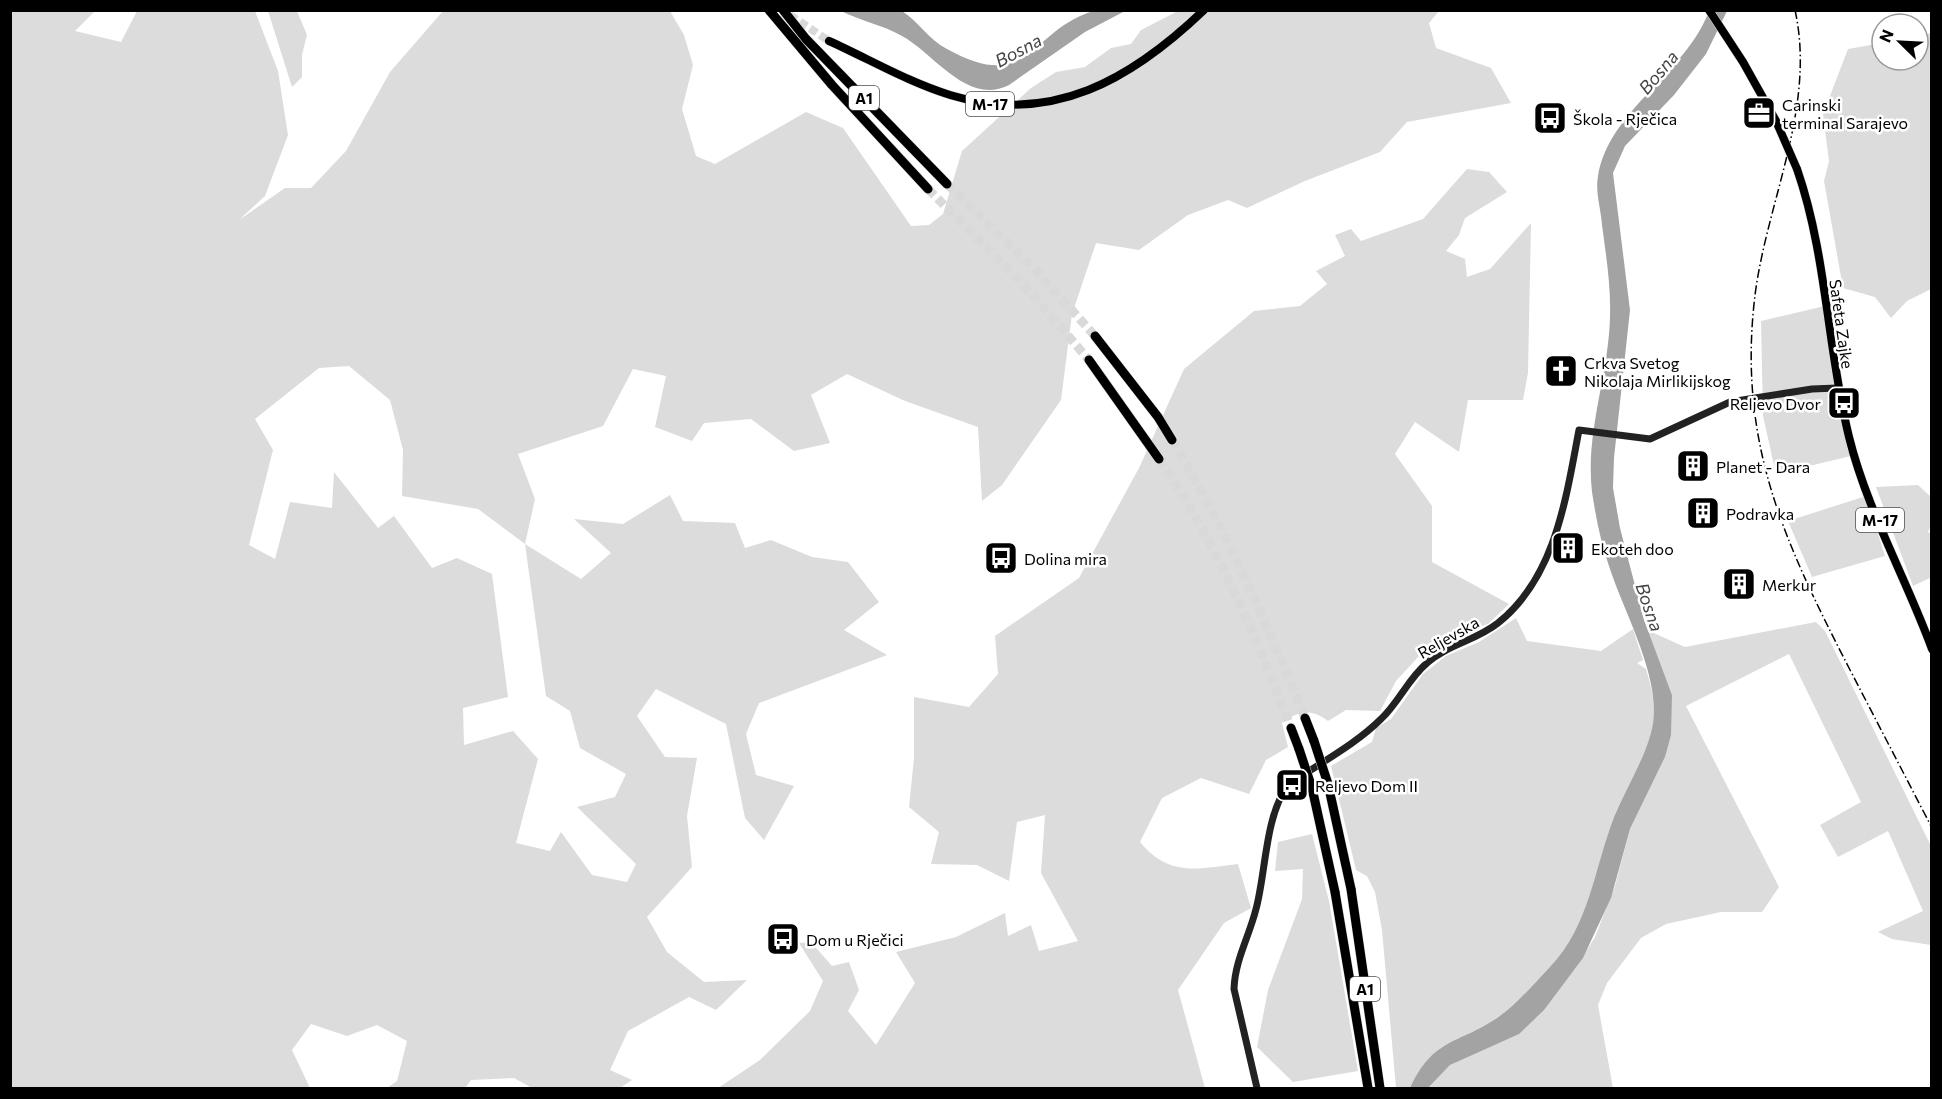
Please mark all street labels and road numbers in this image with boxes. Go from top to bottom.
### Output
road number: A1 [849,86,879,110]
road number: M-17 [966,92,1014,116]
street label: Safeta Zajke [1826,278,1858,370]
road number: M-17 [1856,508,1904,532]
street label: Reljevska [1414,612,1482,662]
road number: A1 [1350,977,1380,1001]

